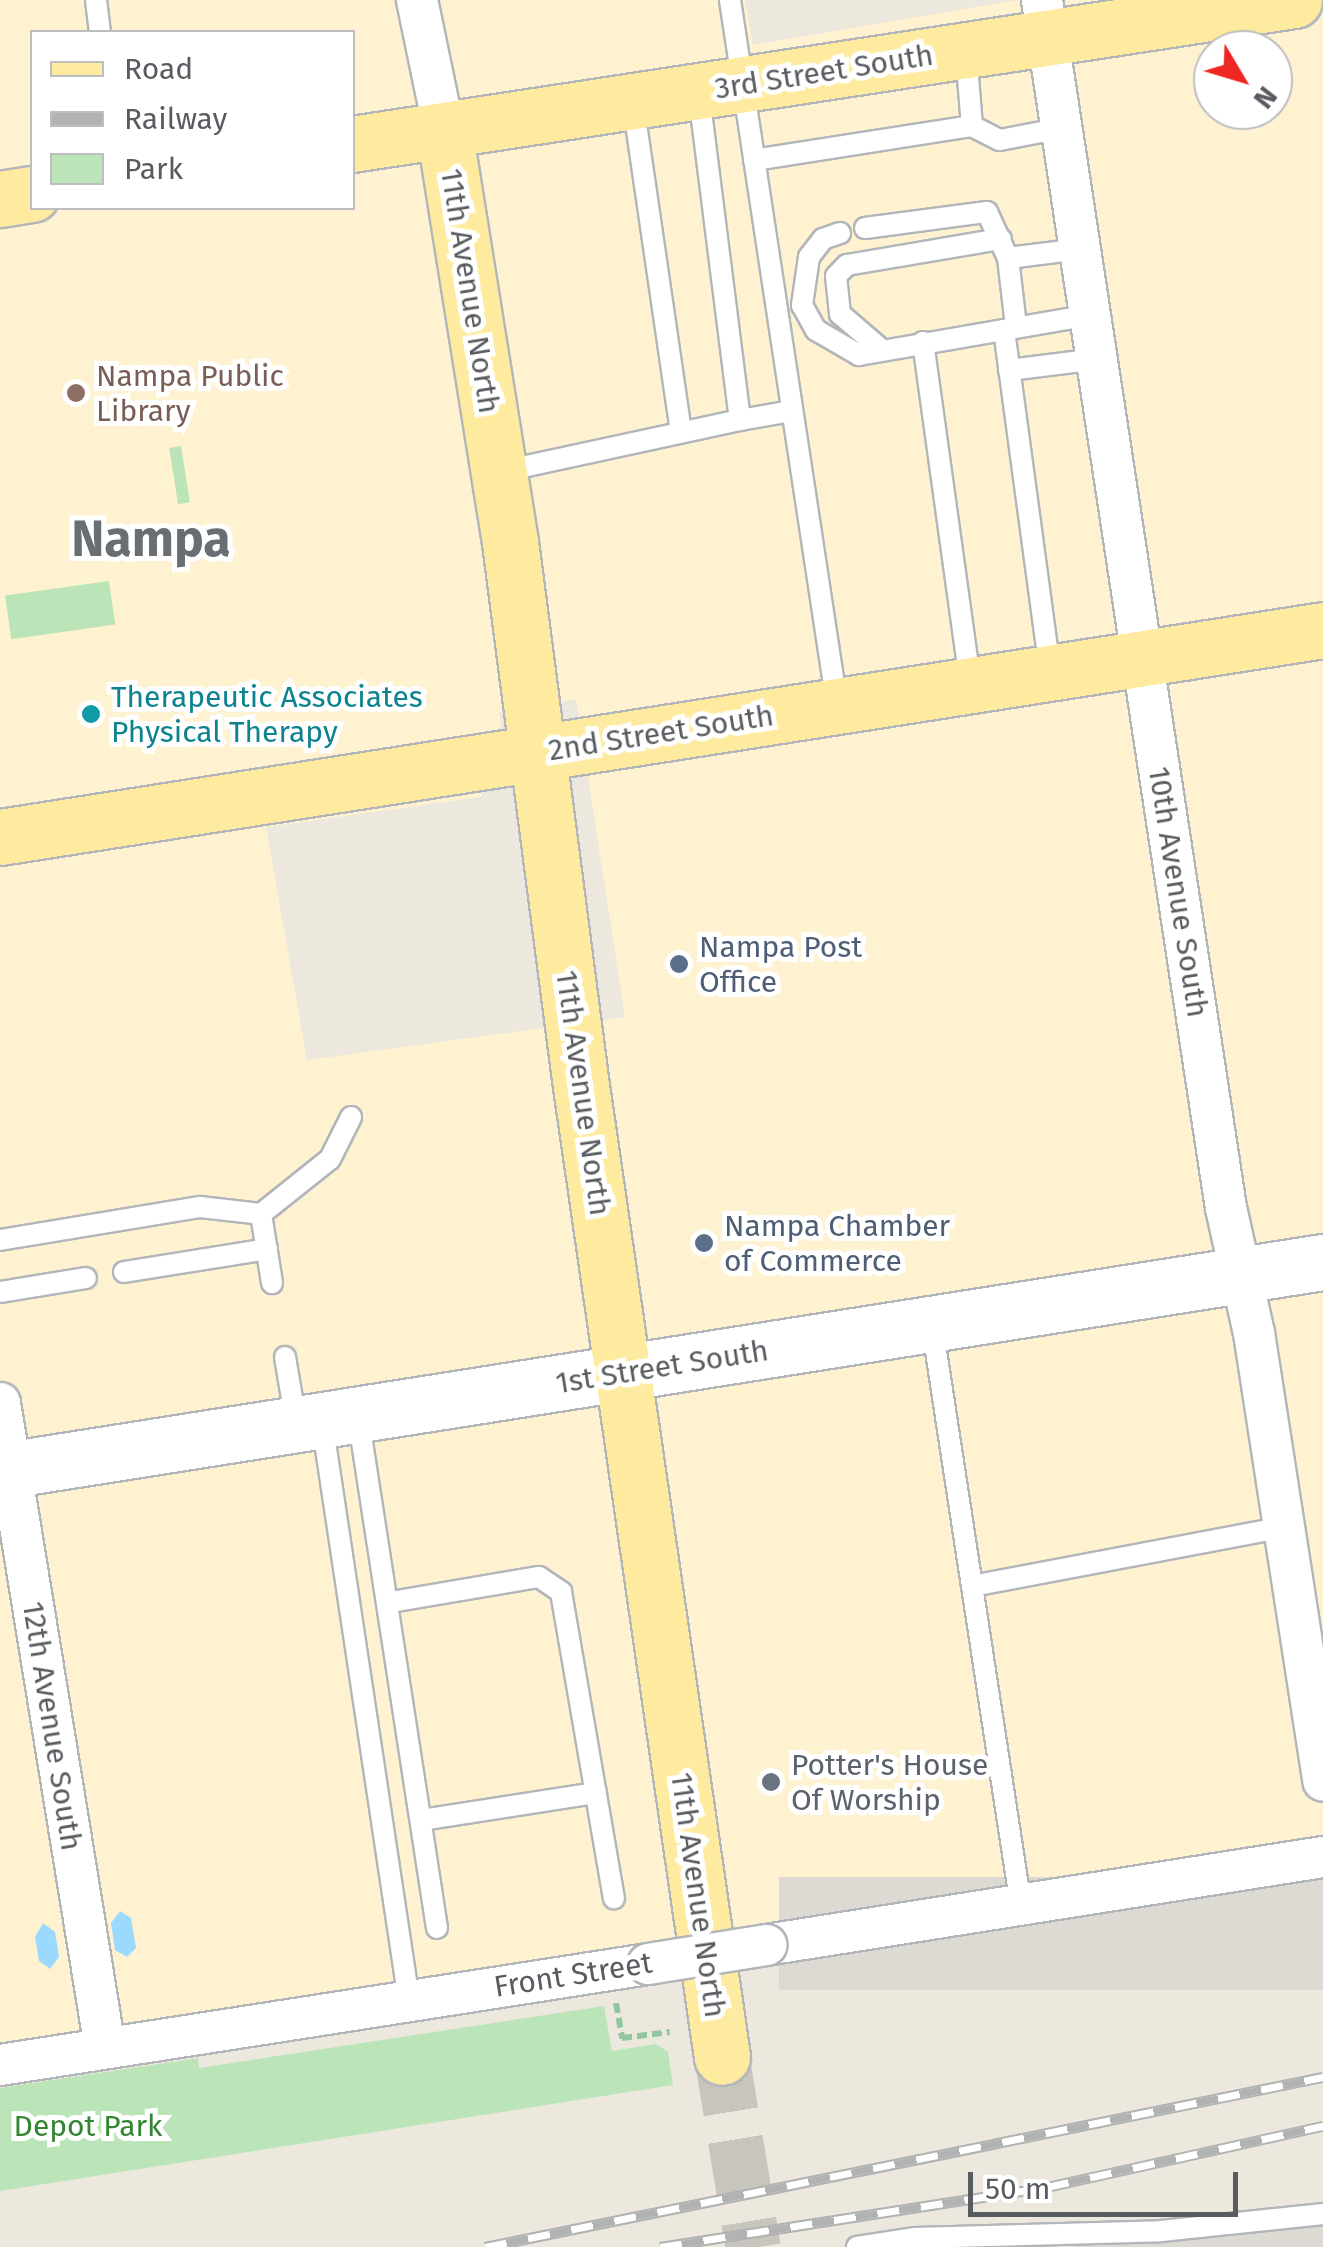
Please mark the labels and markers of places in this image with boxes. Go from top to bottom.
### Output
place label: Nampa Public Library [96,358,284,428]
marker: Nampa Public Library [65,382,87,404]
place label: Therapeutic Associates Physical Therapy [111,679,423,750]
marker: Therapeutic Associates Physical Therapy [80,703,102,725]
place label: Nampa Post Office [699,929,862,1000]
marker: Nampa Post Office [668,953,690,975]
place label: Nampa Chamber of Commerce [724,1208,950,1278]
marker: Nampa Chamber of Commerce [693,1232,715,1254]
place label: Potter's House Of Worship [791,1747,988,1818]
marker: Potter's House Of Worship [760,1771,782,1793]

